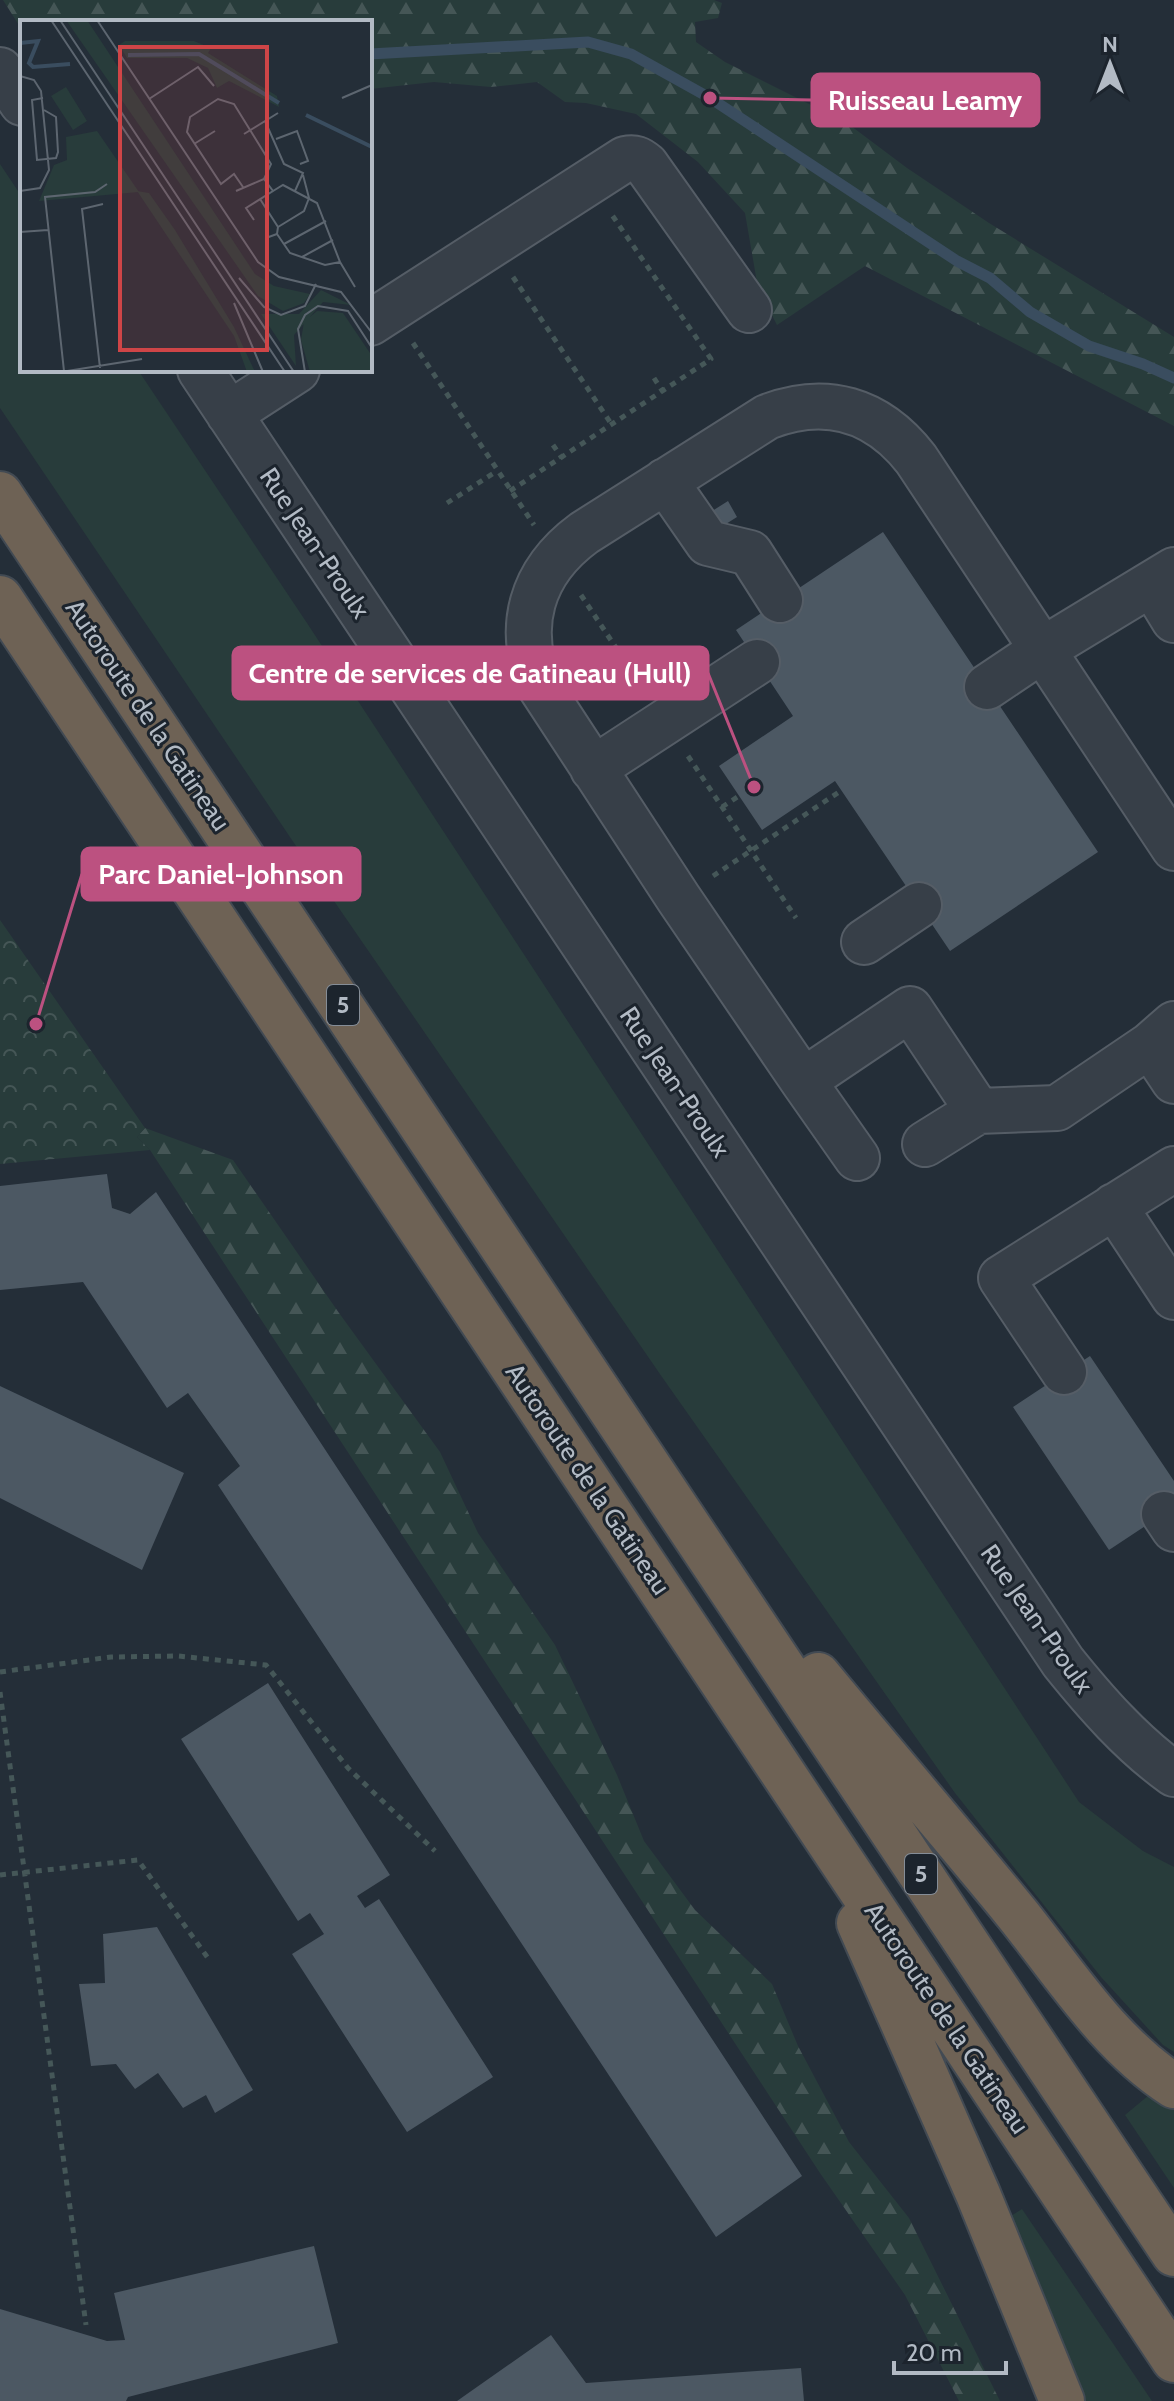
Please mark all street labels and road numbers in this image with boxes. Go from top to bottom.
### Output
street label: Rue Jean-Proulx [253,462,377,625]
street label: Autoroute de la Gatineau [59,593,237,837]
road number: 5 [327,985,359,1025]
street label: Rue Jean-Proulx [613,1001,737,1164]
street label: Autoroute de la Gatineau [499,1357,677,1601]
street label: Rue Jean-Proulx [974,1538,1101,1700]
road number: 5 [905,1854,937,1894]
street label: Autoroute de la Gatineau [858,1896,1036,2140]

